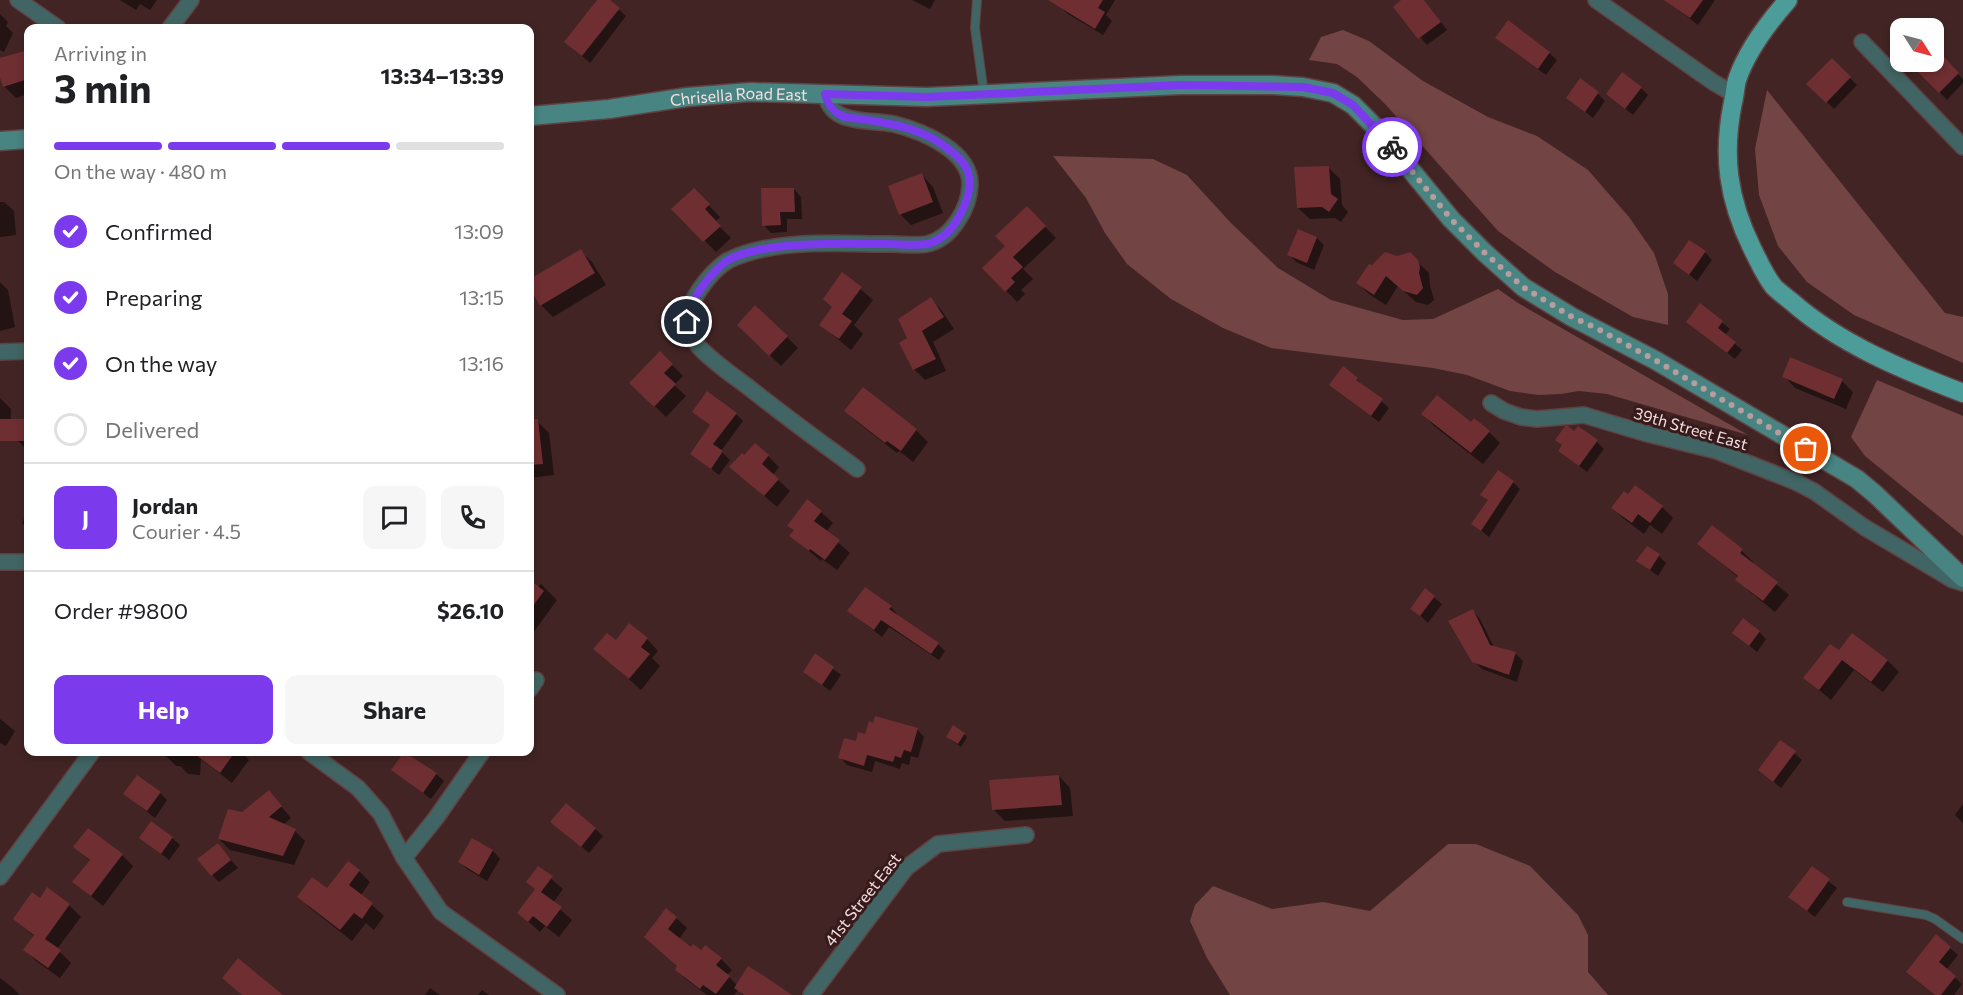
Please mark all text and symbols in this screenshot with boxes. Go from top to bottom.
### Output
north arrow [1890,18,1944,72]
map controls [1890,18,1944,72]
text: Arriving in [54,41,147,65]
text: 13:34–13:39 [381,62,504,89]
text: 3 min [54,63,152,111]
street label: Chrisella Road East [668,82,808,109]
courier [1362,117,1422,177]
icon: bike [1376,131,1409,164]
text: On the way · 480 m [54,159,227,183]
icon: check [54,215,87,248]
text: Confirmed [105,218,212,245]
text: 13:09 [454,219,504,243]
icon: check [54,281,87,314]
text: Preparing [105,284,202,311]
text: 13:15 [459,285,504,309]
pin [661,296,712,347]
icon: home [670,305,703,338]
icon: check [54,347,87,380]
text: On the way [105,350,217,377]
text: 13:16 [459,351,504,375]
street label: 39th Street East [1632,403,1751,453]
text: Delivered [105,416,199,443]
pin [1780,423,1831,474]
icon: bag [1789,432,1822,465]
button: chat [363,486,426,549]
button: phone [441,486,504,549]
text: Jordan [132,492,198,519]
text: J [82,504,89,531]
text: Courier · 4.5 [132,519,241,543]
text: Order #9800 [54,597,188,624]
text: $26.10 [437,597,504,624]
button: Help [54,675,273,744]
button: Share [285,675,504,744]
street label: 41st Street East [820,848,904,949]

